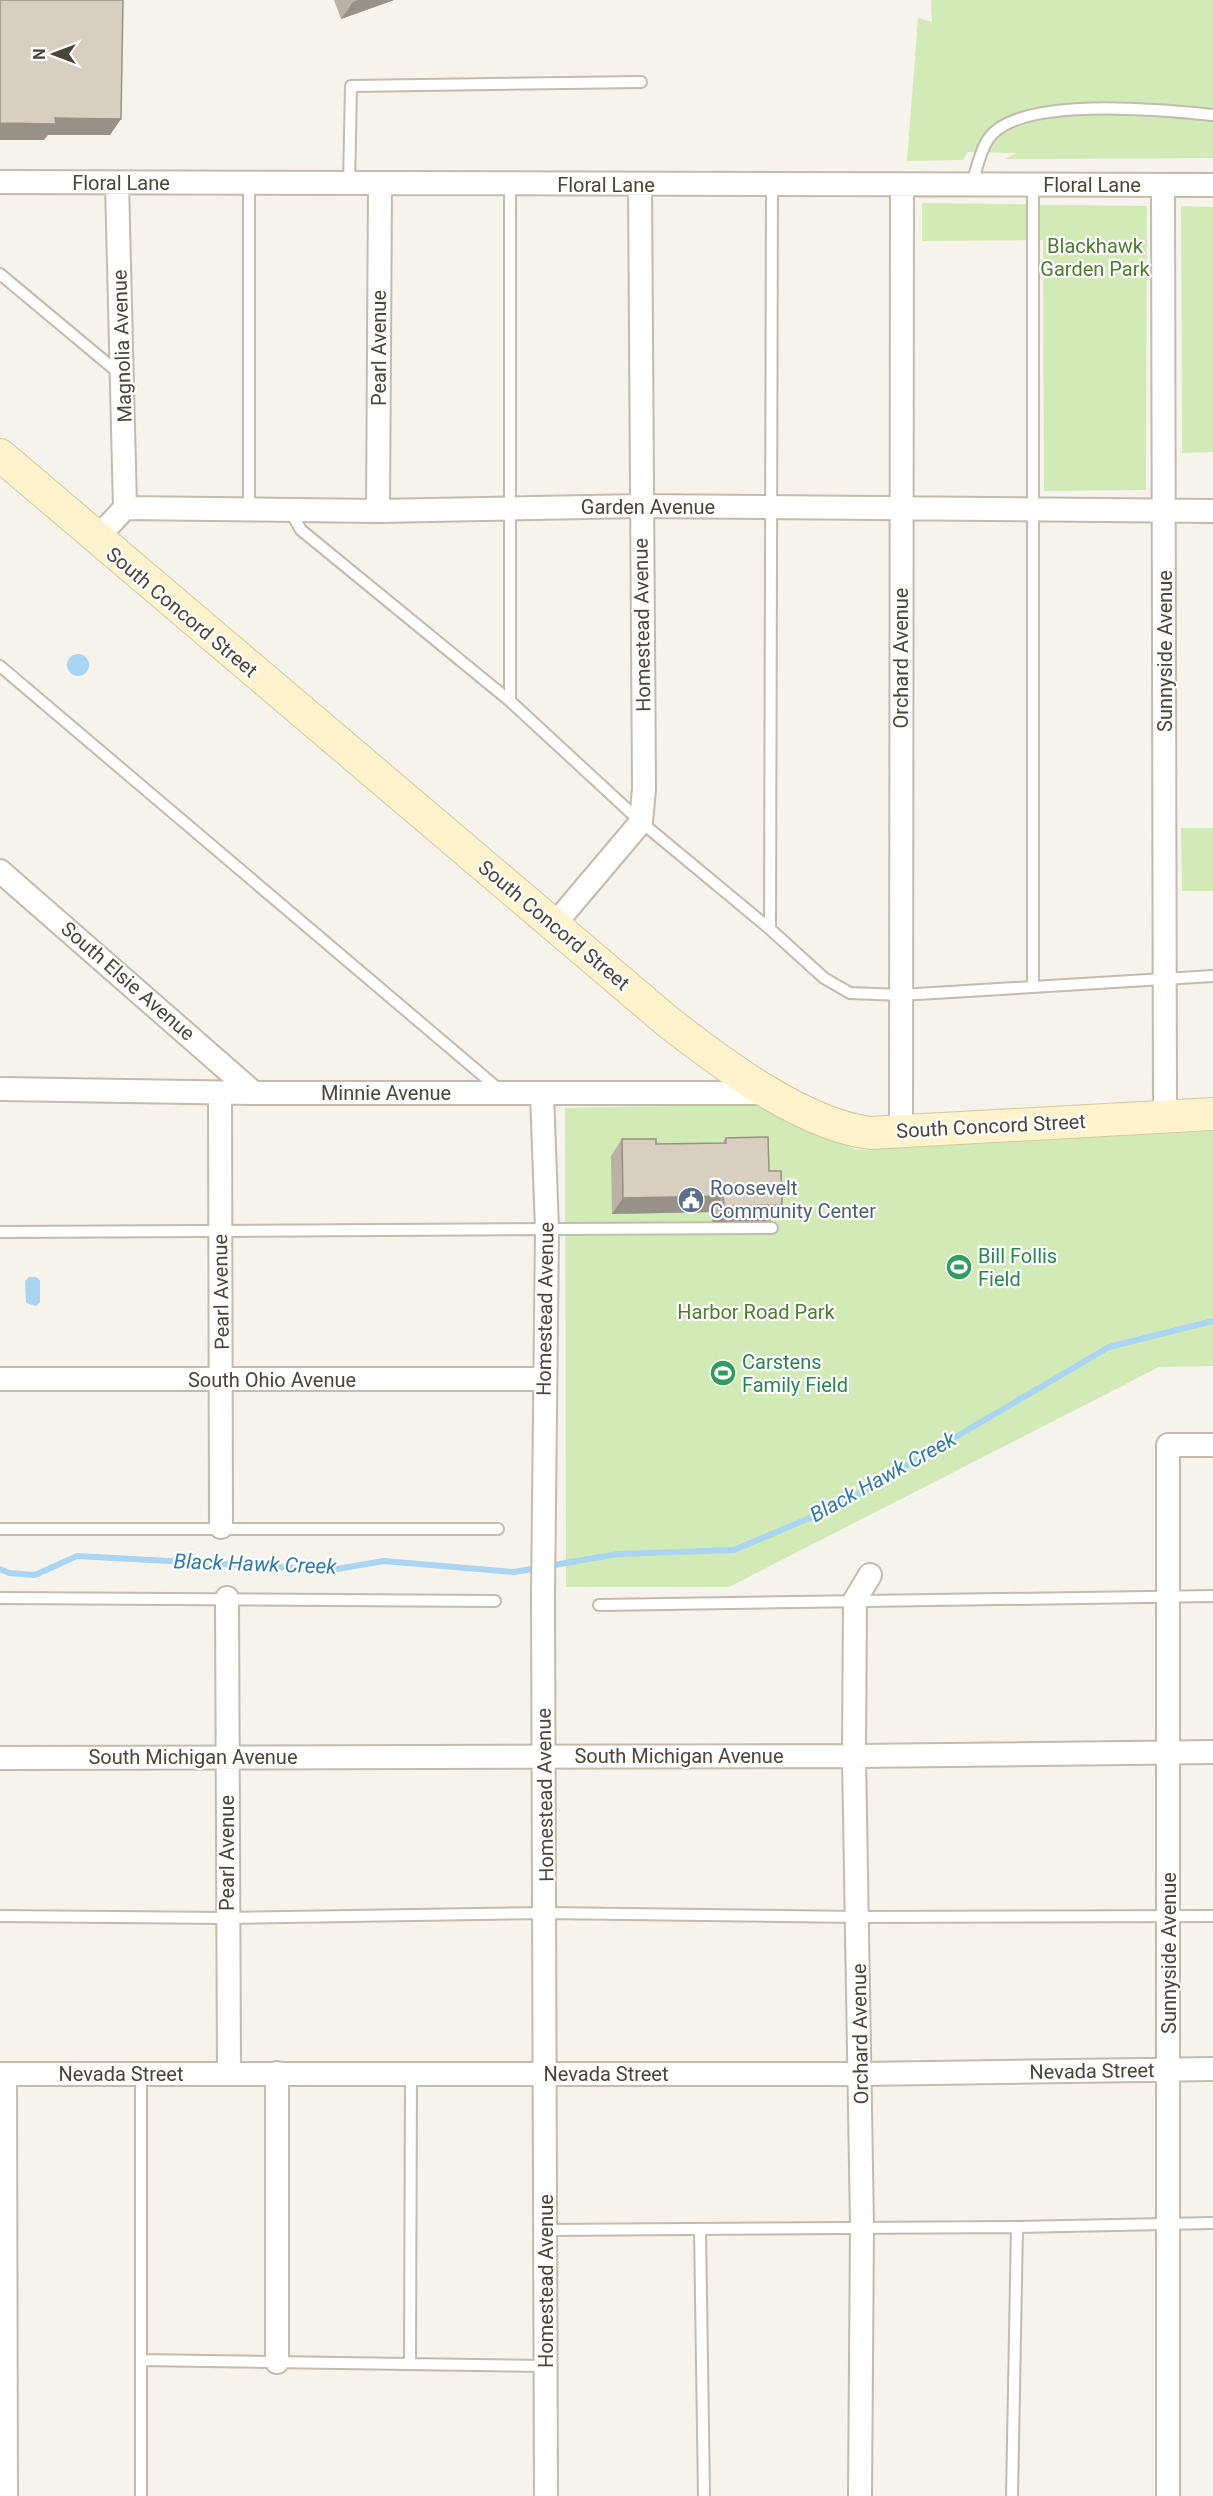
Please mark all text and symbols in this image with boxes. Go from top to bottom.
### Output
north arrow [24,24,84,84]
text: N [30,48,49,60]
street label: Floral Lane [72,171,170,195]
street label: Floral Lane [557,173,655,197]
street label: Floral Lane [1043,173,1141,197]
park label: Blackhawk Garden Park [1040,234,1151,281]
street label: Magnolia Avenue [107,269,137,423]
street label: Pearl Avenue [367,290,391,406]
street label: Garden Avenue [581,495,715,519]
street label: Homestead Avenue [628,538,656,712]
street label: South Concord Street [102,542,262,682]
street label: Sunnyside Avenue [1153,570,1177,732]
street label: Orchard Avenue [889,588,913,728]
street label: South Concord Street [474,855,634,995]
street label: South Elsie Avenue [56,916,200,1046]
street label: Minnie Avenue [321,1081,451,1105]
street label: South Concord Street [896,1109,1086,1143]
place label: Roosevelt Community Center [710,1176,876,1223]
public building icon: Roosevelt Community Center [676,1185,706,1215]
street label: Homestead Avenue [531,1222,559,1396]
street label: Pearl Avenue [208,1234,234,1350]
place label: Bill Follis Field [978,1244,1057,1291]
sports icon: Bill Follis Field [944,1252,974,1282]
park label: Harbor Road Park [677,1300,836,1324]
place label: Carstens Family Field [742,1350,848,1397]
sports icon: Carstens Family Field [708,1358,738,1388]
street label: South Ohio Avenue [188,1368,356,1392]
water label: Black Hawk Creek [806,1427,961,1527]
water label: Black Hawk Creek [173,1549,338,1579]
street label: Homestead Avenue [531,1708,559,1882]
street label: South Michigan Avenue [574,1744,784,1768]
street label: South Michigan Avenue [88,1745,298,1769]
street label: Pearl Avenue [215,1795,239,1911]
street label: Sunnyside Avenue [1157,1872,1181,2034]
street label: Orchard Avenue [847,1963,873,2105]
street label: Nevada Street [1029,2058,1155,2084]
street label: Nevada Street [58,2062,184,2086]
street label: Nevada Street [543,2062,669,2086]
street label: Homestead Avenue [534,2194,558,2368]

